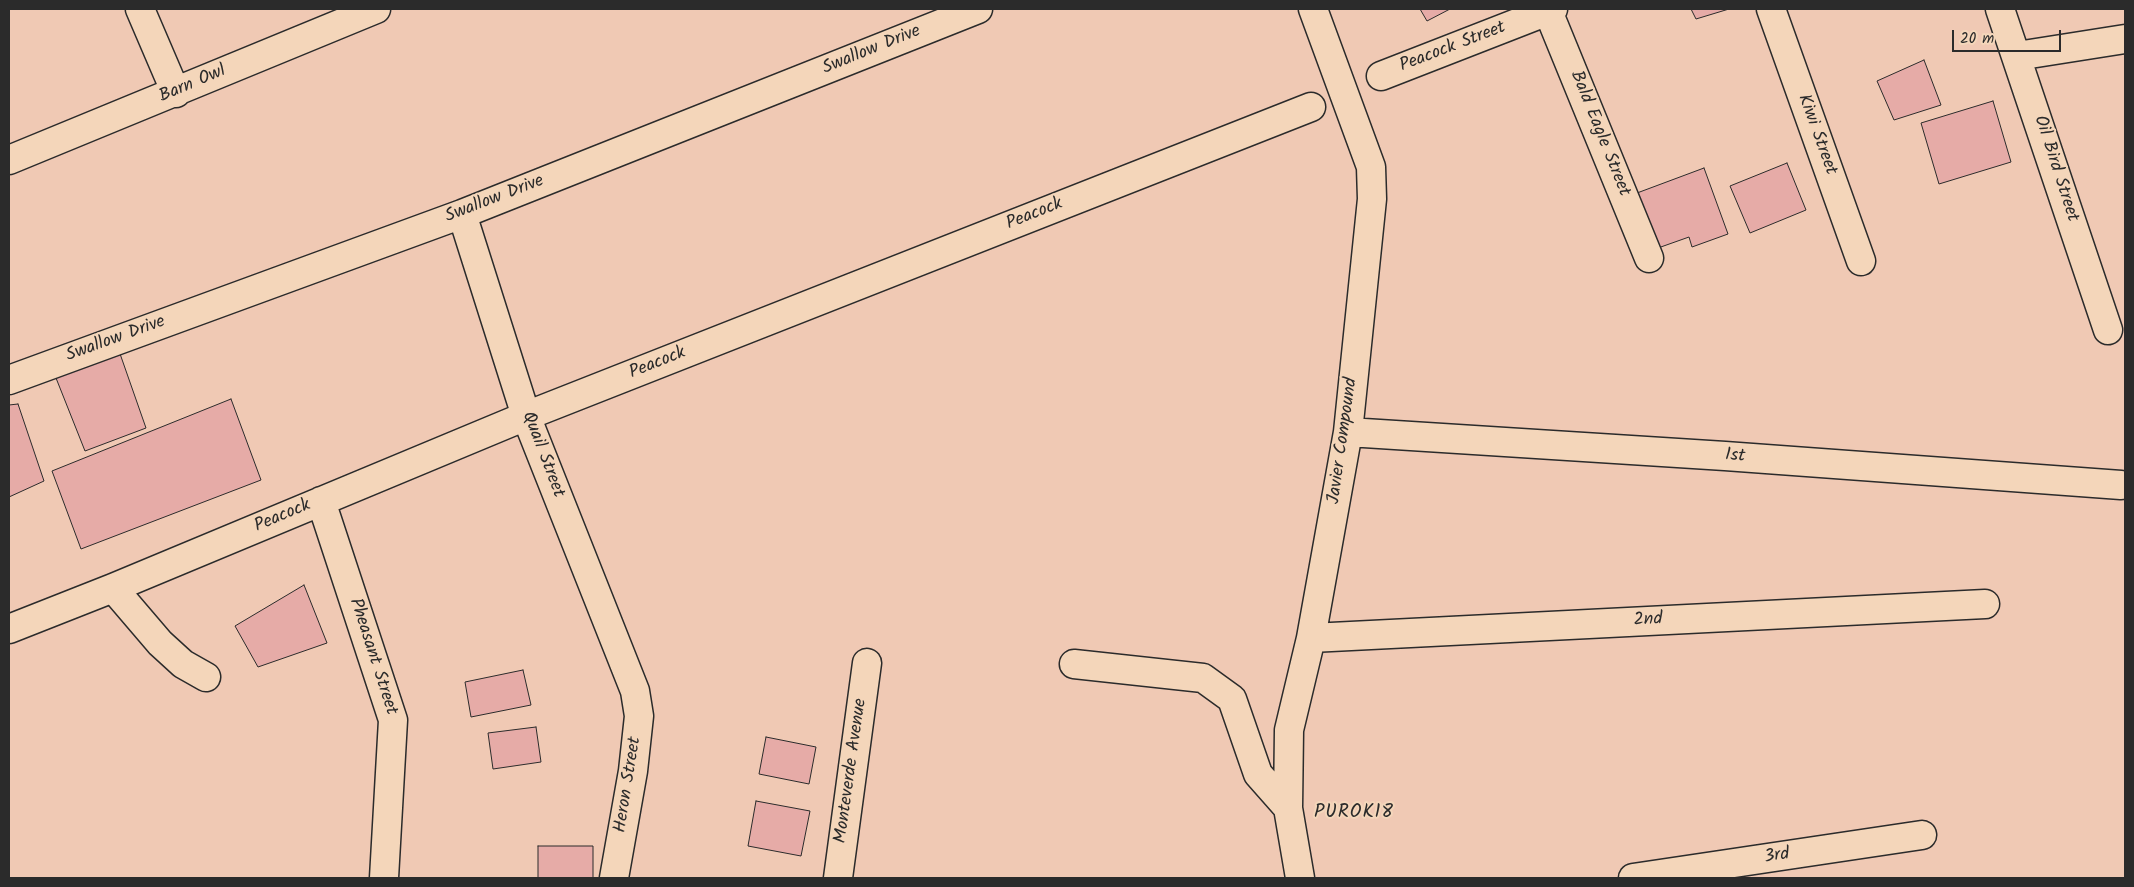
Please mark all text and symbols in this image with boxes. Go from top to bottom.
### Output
street label: Peacock Street [1397,18,1509,78]
scale bar [1954,20,2063,52]
street label: Swallow Drive [820,22,924,80]
text: 20 m [1960,27,1994,51]
street label: Barn Owl [156,61,230,109]
street label: Bald Eagle Street [1564,68,1634,200]
street label: Kiwi Street [1791,92,1841,178]
street label: Oil Bird Street [2028,113,2082,225]
street label: Swallow Drive [443,171,547,229]
street label: Peacock [1004,194,1066,236]
street label: Swallow Drive [63,312,169,368]
street label: Peacock [627,343,689,385]
street label: Javier Compound [1324,376,1364,506]
street label: Quail Street [516,409,568,501]
street label: 1st [1724,446,1746,468]
street label: Peacock [252,496,314,538]
street label: Pheasant Street [343,596,401,718]
street label: 2nd [1633,609,1663,633]
street label: Monteverde Avenue [831,697,873,845]
street label: Heron Street [611,736,647,834]
district label: PUROK18 [1313,803,1395,825]
street label: 3rd [1763,845,1791,869]

